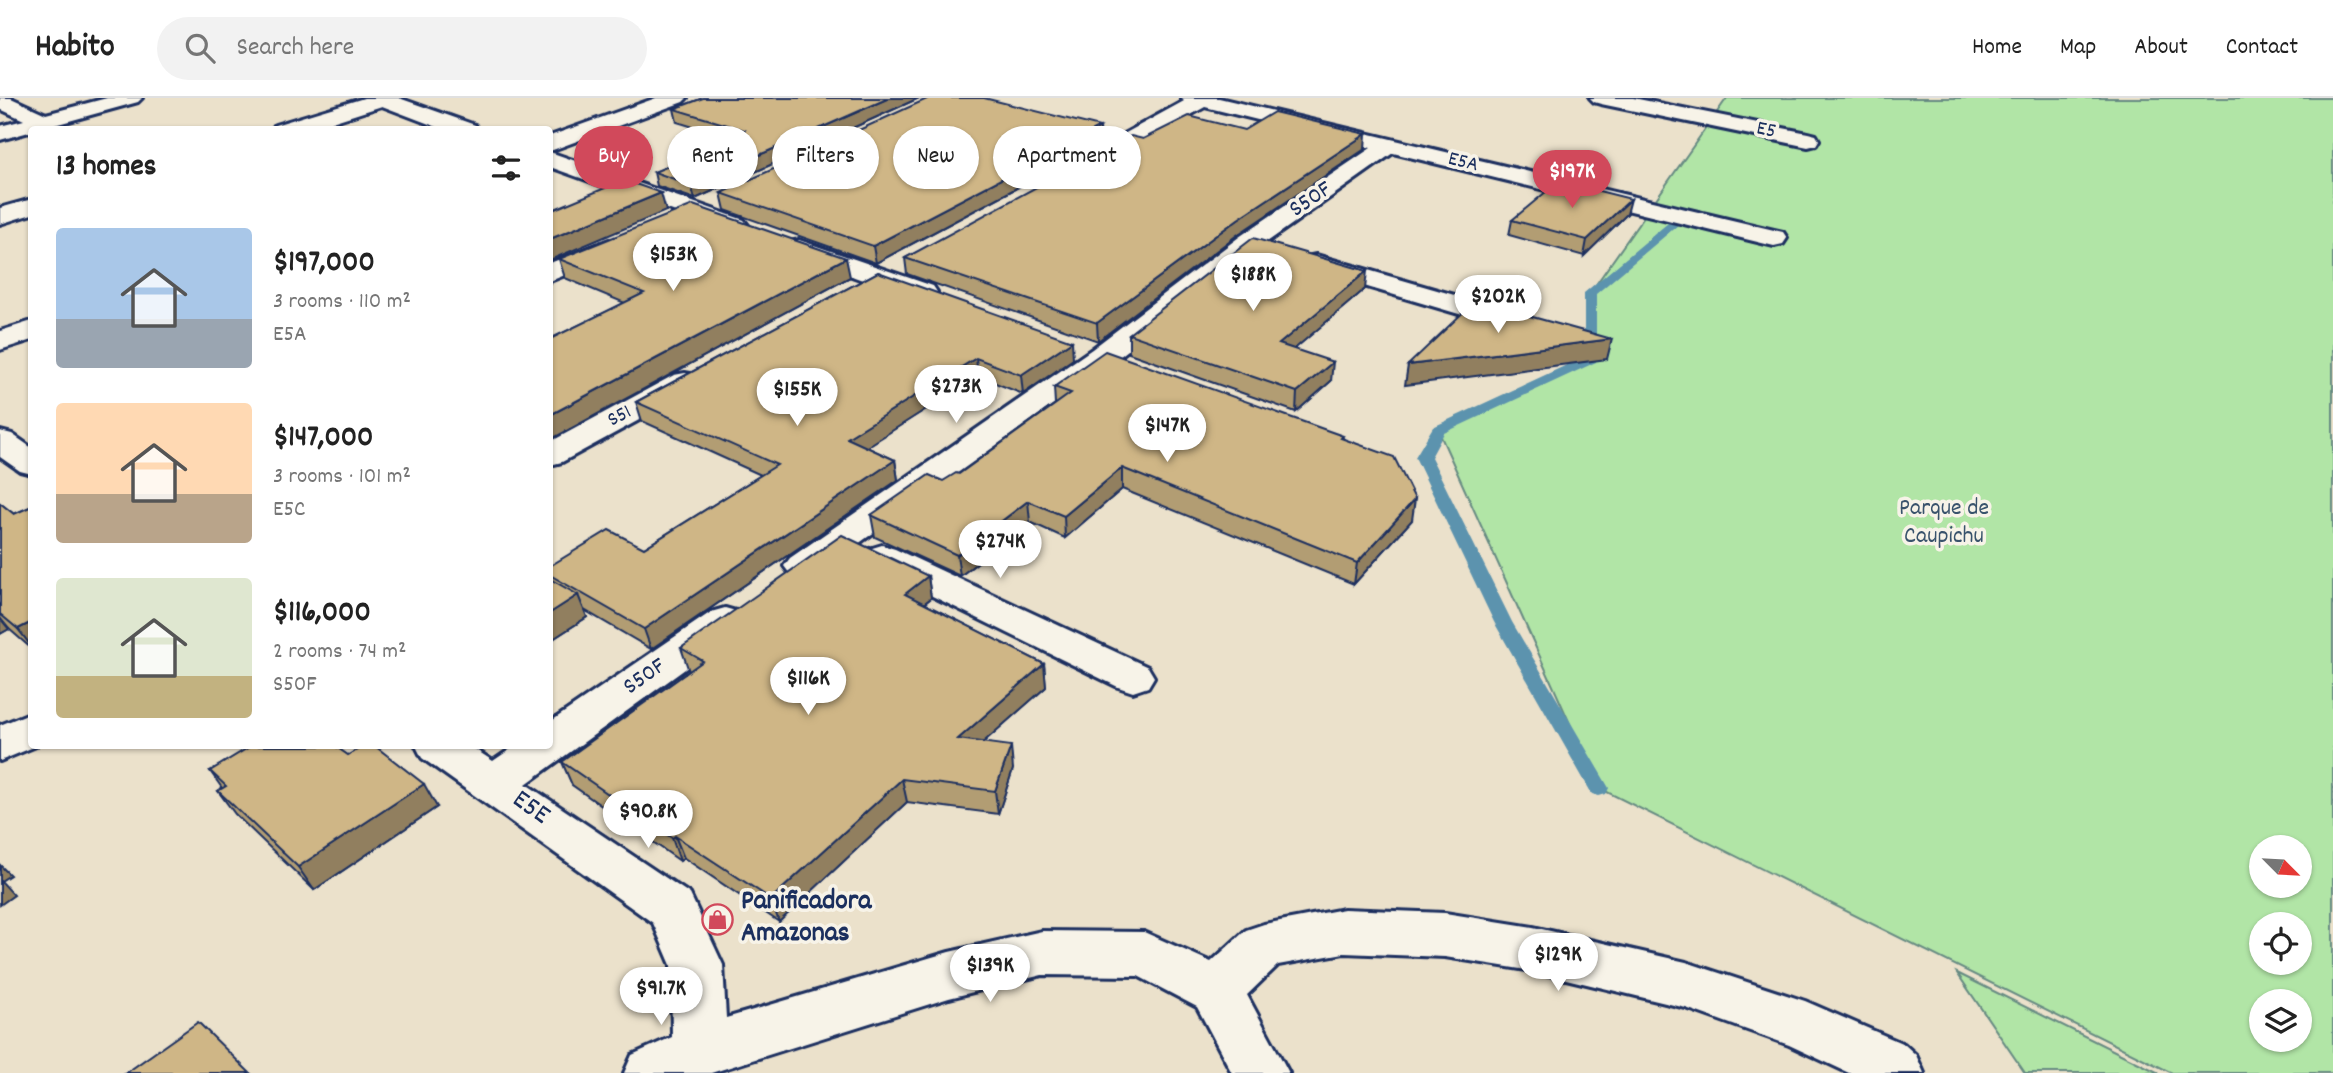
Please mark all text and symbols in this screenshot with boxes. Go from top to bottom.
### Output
search box [157,17,647,80]
text: Habito [35,25,115,72]
icon: search [181,29,219,67]
text: Search here [237,30,354,67]
text: Home [1972,31,2022,65]
text: Map [2060,31,2096,65]
text: About [2134,31,2188,65]
text: Contact [2226,31,2298,65]
street label: E5 [1754,114,1778,148]
chip: Buy [574,126,653,189]
chip: Rent [667,126,758,189]
chip: Filters [772,126,879,189]
chip: New [893,126,979,189]
chip: Apartment [993,126,1141,189]
street label: E5A [1444,145,1482,181]
text: 13 homes [56,147,156,190]
icon: filters [487,149,525,187]
pin: $197K [1523,150,1621,210]
text: $197K [1549,156,1595,189]
street label: S50F [1283,173,1340,227]
pin: $153K [624,234,722,293]
text: $153K [649,239,697,272]
text: $197,000 [273,243,375,286]
pin: $188K [1204,254,1302,313]
icon: home [112,256,196,340]
text: $188K [1230,259,1276,292]
pin: $202K [1449,275,1547,335]
text: $202K [1471,281,1525,314]
text: 3 rooms · 110 m² [273,286,411,319]
text: E5A [273,319,307,352]
pin: $273K [907,366,1005,425]
pin: $155K [748,368,846,428]
text: $273K [930,371,982,404]
text: $155K [773,374,821,407]
street label: S51 [603,398,637,436]
pin: $147K [1118,404,1216,464]
text: $147K [1144,410,1190,443]
text: $147,000 [273,418,373,461]
icon: home [112,431,196,515]
text: 3 rooms · 101 m² [273,461,411,494]
park label: Parque de Caupichu [1899,492,1989,554]
text: E5C [273,494,305,527]
pin: $274K [951,520,1049,580]
text: $274K [975,526,1025,559]
text: $116,000 [273,593,371,636]
icon: home [112,606,196,690]
text: 2 rooms · 74 m² [273,636,406,669]
street label: S50F [617,650,674,704]
pin: $116K [759,658,857,717]
text: $116K [786,663,830,696]
text: S50F [273,669,317,702]
street label: E5E [503,782,557,837]
pin: $90.8K [591,790,705,850]
text: $90.8K [619,796,677,829]
north arrow [2249,835,2312,898]
map controls [2249,835,2312,1052]
place label: Panificadora Amazonas [741,883,872,955]
shop icon: Panificadora Amazonas [701,902,735,936]
button: locate [2249,912,2312,975]
pin: $129K [1509,934,1607,993]
text: $129K [1534,939,1582,972]
pin: $139K [941,944,1039,1004]
text: $139K [966,950,1014,983]
pin: $91.7K [604,968,718,1027]
text: $91.7K [636,973,686,1006]
button: layers [2249,989,2312,1052]

